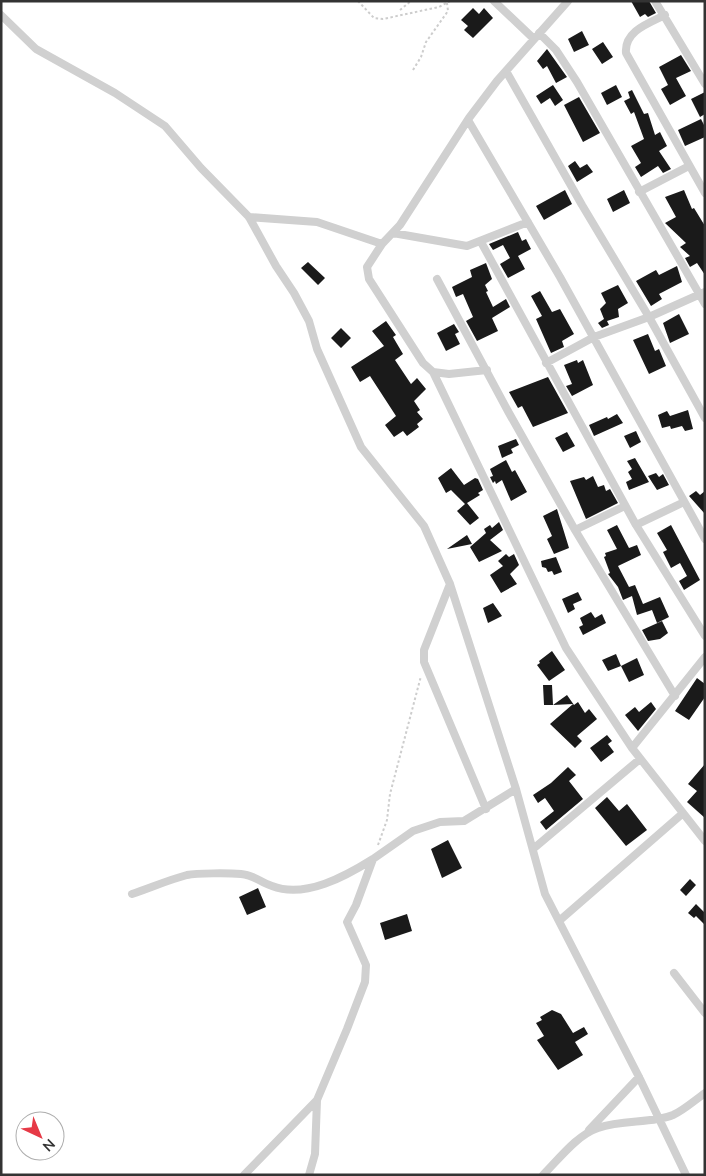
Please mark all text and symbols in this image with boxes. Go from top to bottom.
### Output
north arrow [15,1111,65,1161]
text: N [39,1135,59,1155]

